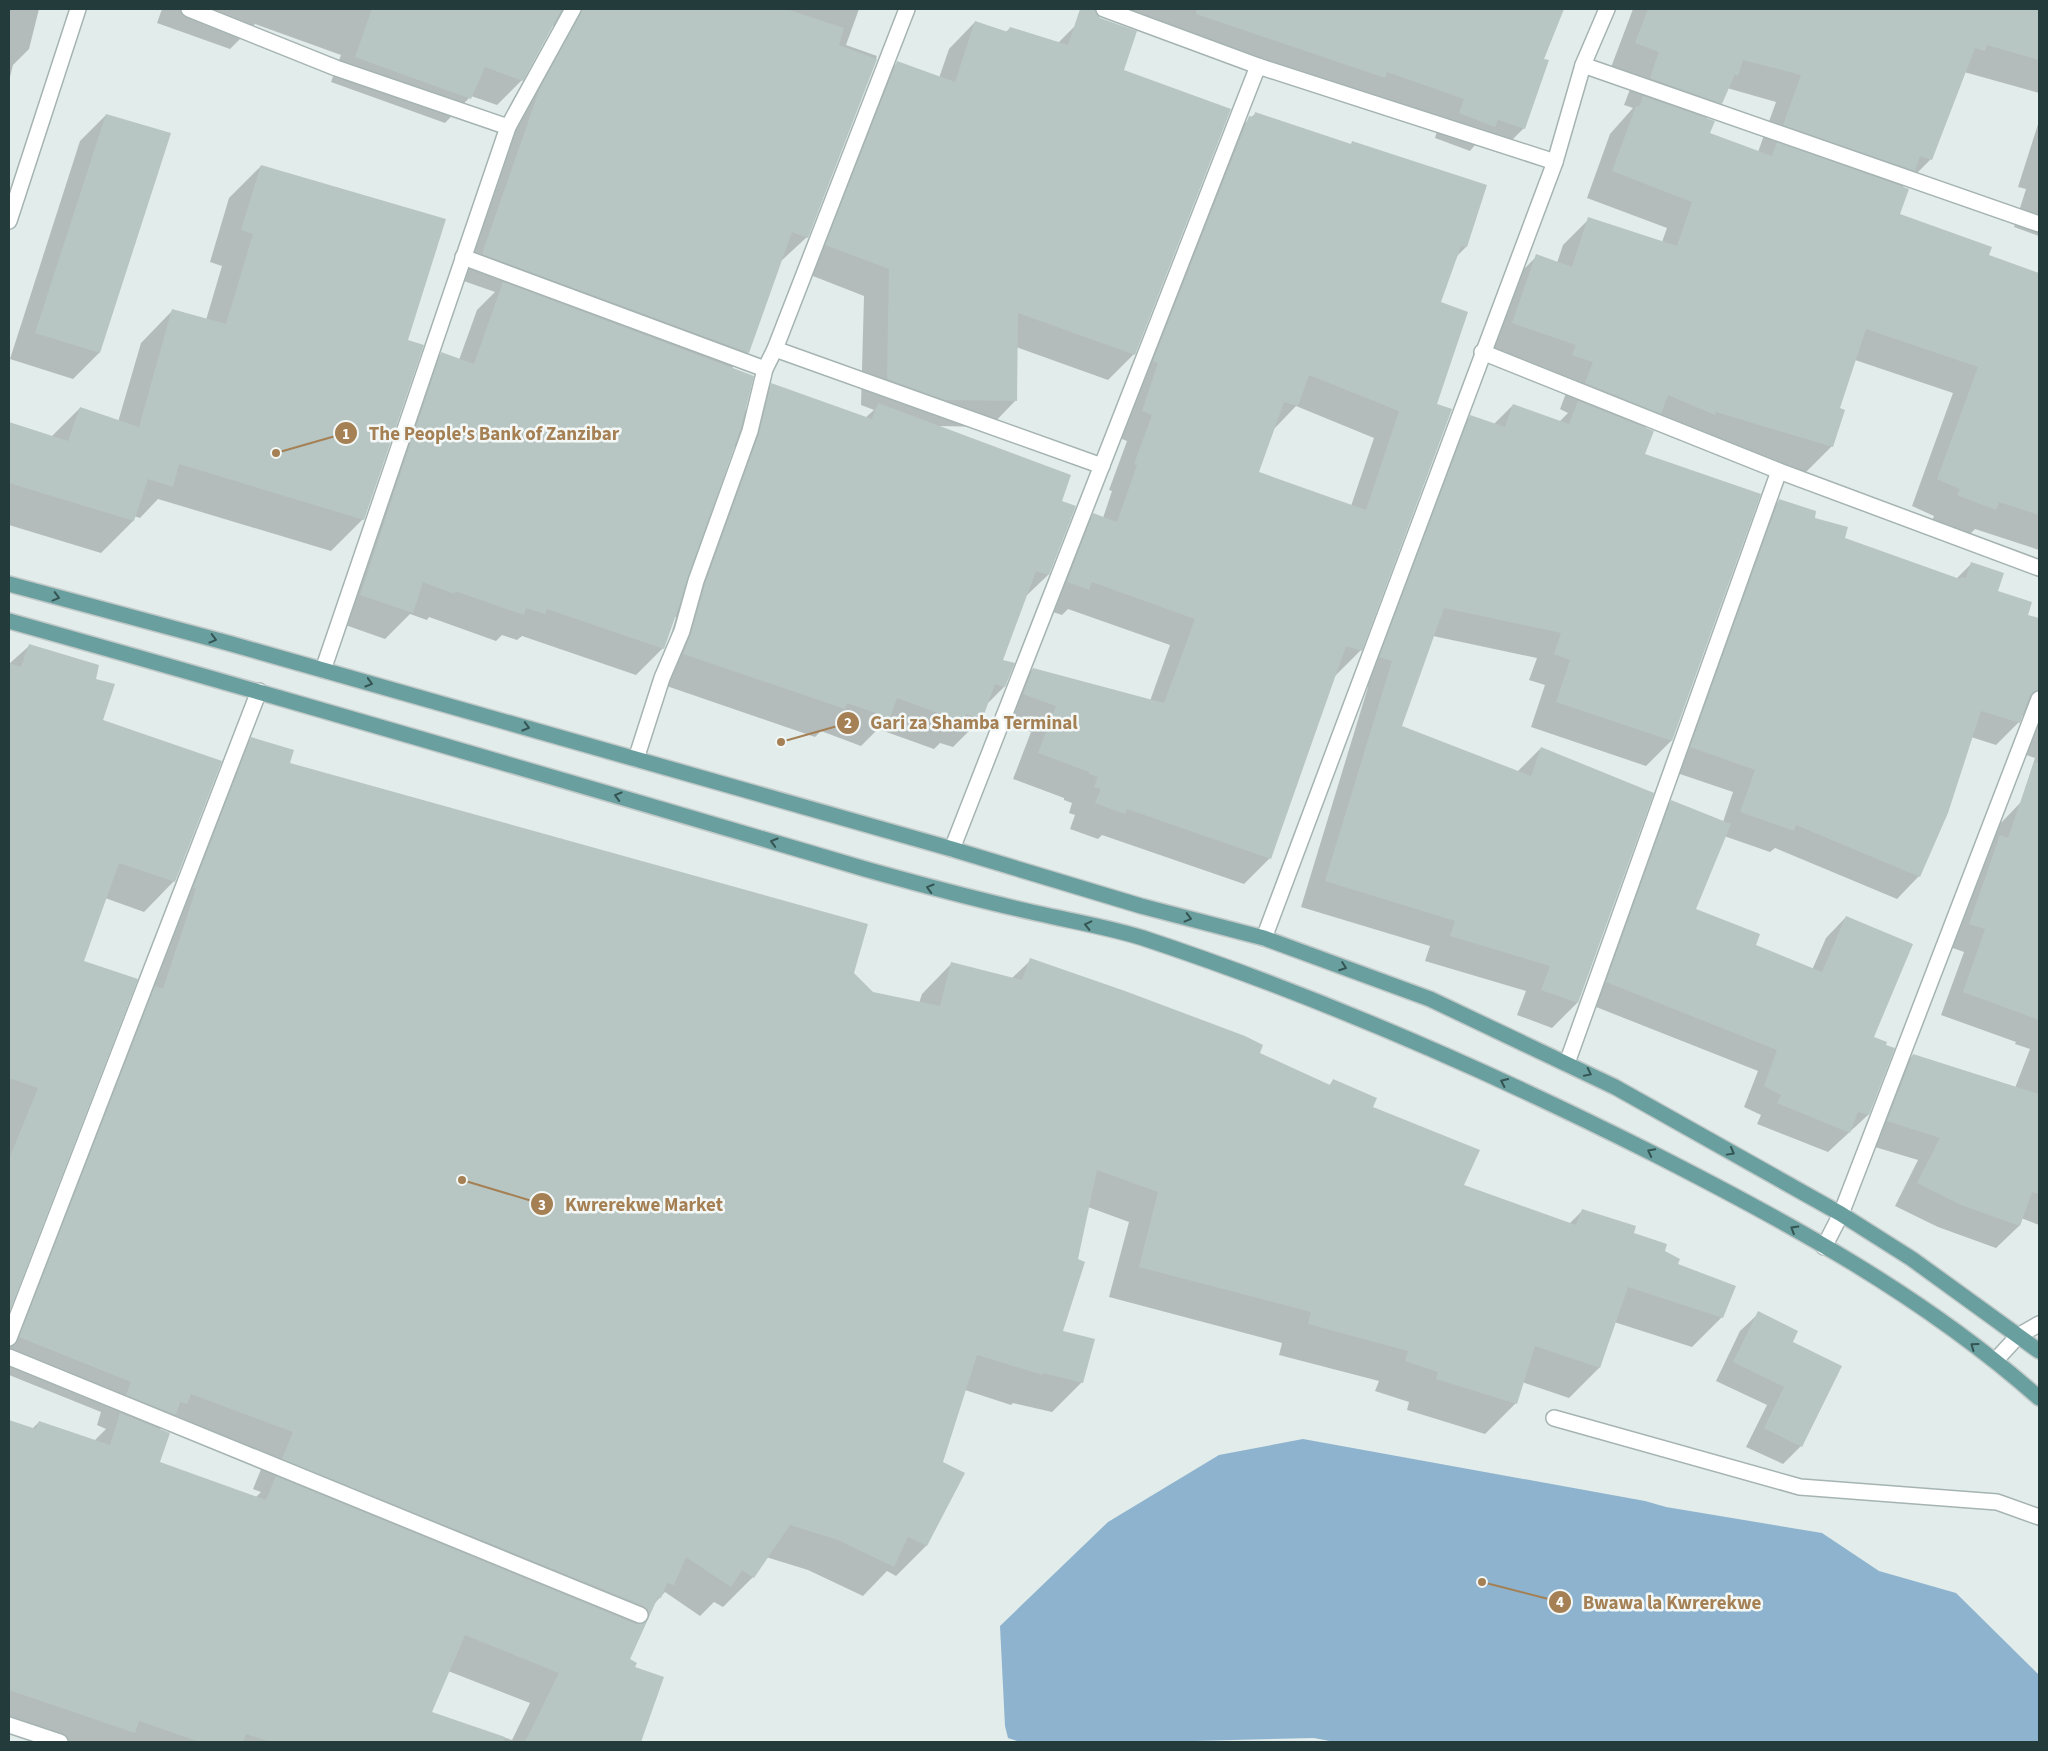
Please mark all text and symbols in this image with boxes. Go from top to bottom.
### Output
callout: The People's Bank of Zanzibar [334,416,629,450]
text: The People's Bank of Zanzibar [369,421,620,448]
text: 1 [342,424,350,445]
one-way arrow [51,591,59,601]
one-way arrow [208,633,216,643]
one-way arrow [365,677,373,687]
callout: Gari za Shamba Terminal [835,706,1088,740]
text: Gari za Shamba Terminal [870,710,1078,737]
text: 2 [844,713,852,734]
one-way arrow [521,722,529,732]
one-way arrow [614,792,623,802]
one-way arrow [770,837,778,848]
one-way arrow [926,883,934,893]
one-way arrow [1184,912,1193,923]
one-way arrow [1084,920,1093,931]
one-way arrow [1338,961,1347,971]
one-way arrow [1583,1067,1592,1077]
one-way arrow [1500,1077,1509,1088]
one-way arrow [1725,1145,1734,1155]
one-way arrow [1647,1148,1656,1158]
callout: Kwrerekwe Market [530,1187,733,1221]
text: Kwrerekwe Market [565,1192,723,1219]
text: 3 [538,1195,546,1216]
one-way arrow [1790,1225,1799,1235]
one-way arrow [1970,1343,1980,1352]
callout: Bwawa la Kwrerekwe [1548,1585,1771,1619]
text: Bwawa la Kwrerekwe [1583,1590,1761,1617]
text: 4 [1556,1592,1564,1613]

